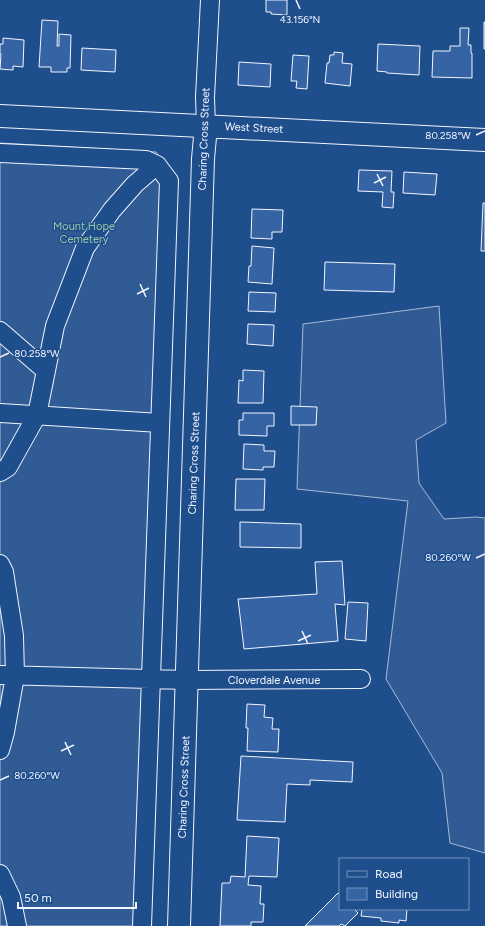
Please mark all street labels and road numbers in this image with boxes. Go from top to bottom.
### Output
street label: Charing Cross Street [196,87,212,191]
street label: West Street [224,120,284,136]
street label: Charing Cross Street [186,411,202,515]
street label: Cloverdale Avenue [228,674,320,687]
street label: Charing Cross Street [176,735,192,839]

